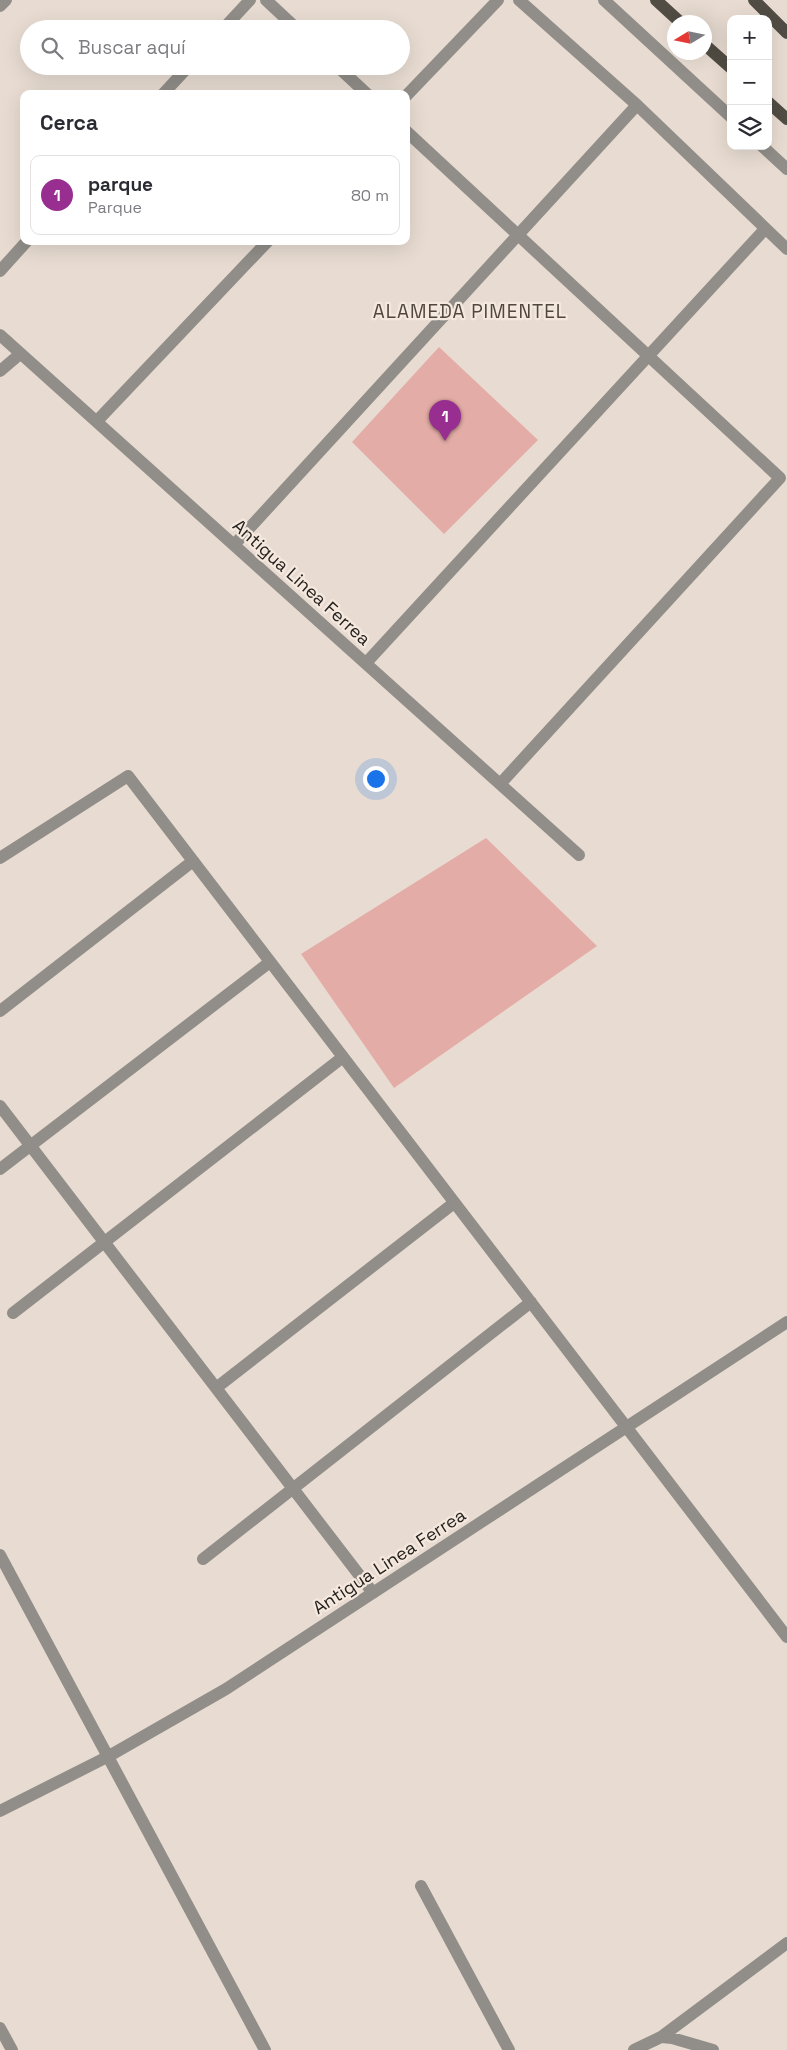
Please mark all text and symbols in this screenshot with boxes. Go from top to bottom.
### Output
north arrow [667,15,712,60]
map controls [727,15,772,150]
button: + [727,15,772,60]
search box [20,20,410,75]
icon: search [38,34,66,62]
text: Buscar aquí [78,35,186,60]
button: − [727,60,772,105]
button: layers [727,105,772,150]
text: Cerca [40,109,98,136]
text: parque [88,172,153,197]
text: 1 [53,185,61,206]
text: 80 m [351,185,389,206]
text: Parque [88,197,142,218]
district label: ALAMEDA PIMENTEL [373,299,567,324]
pin: 1 [429,400,461,441]
street label: Antigua Linea Ferrea [228,514,376,650]
your location [363,766,389,792]
street label: Antigua Linea Ferrea [308,1503,470,1619]

